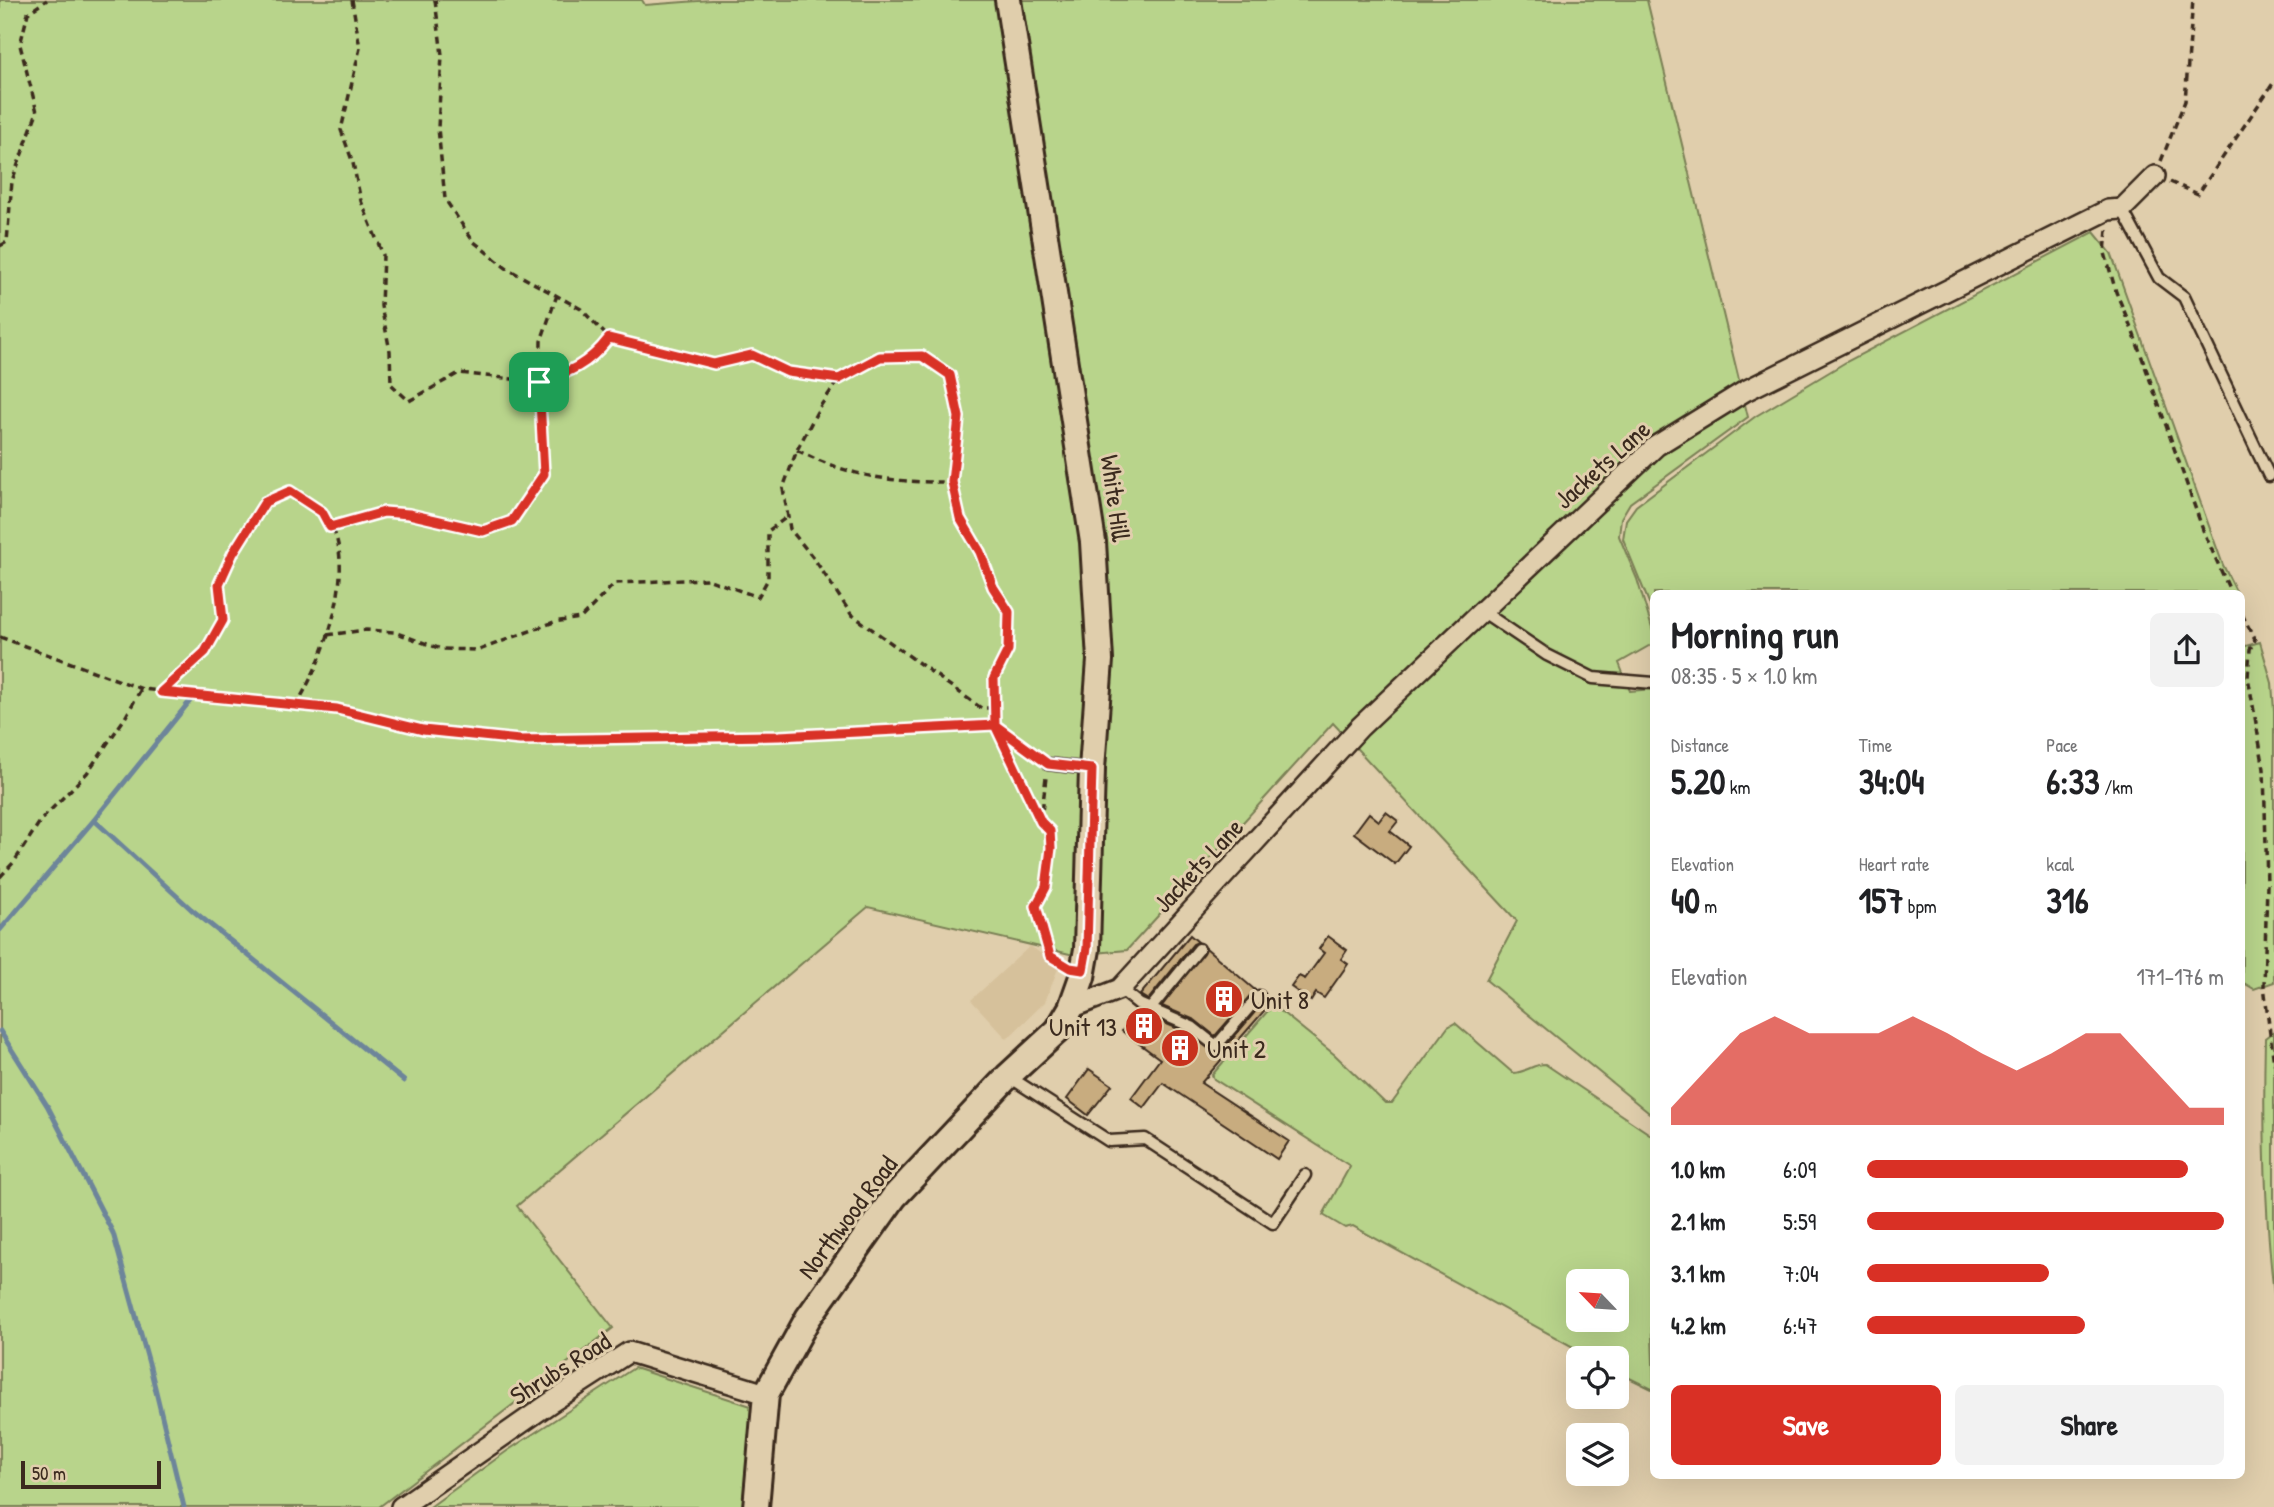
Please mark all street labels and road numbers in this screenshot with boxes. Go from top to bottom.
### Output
street label: Jackets Lane [1546,412,1658,516]
street label: White Hill [1093,452,1140,544]
street label: Jackets Lane [1145,810,1251,920]
street label: Northwood Road [789,1148,905,1286]
street label: Shrubs Road [503,1323,617,1413]

